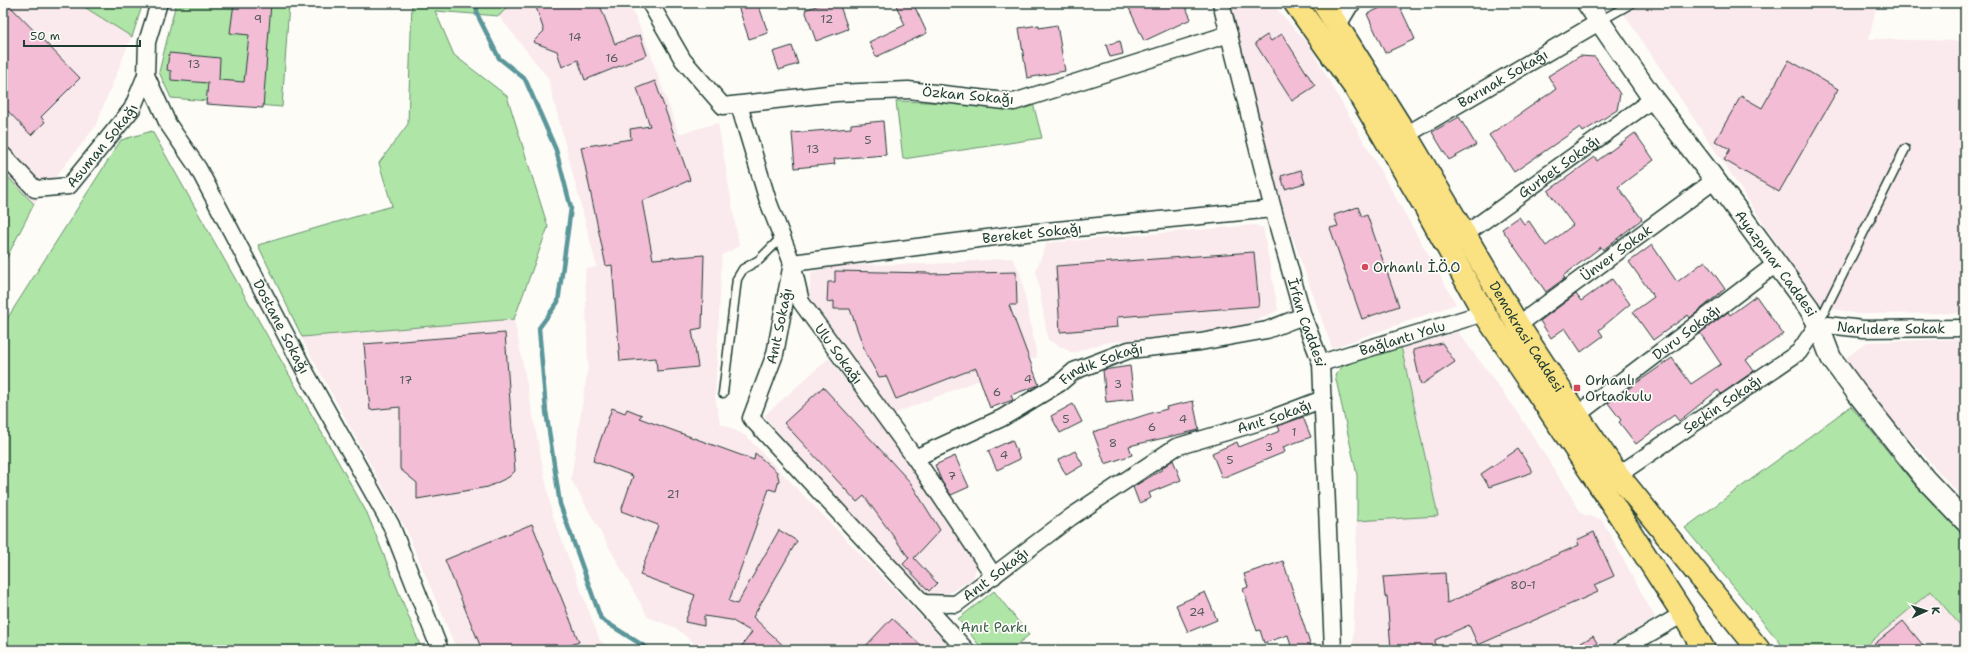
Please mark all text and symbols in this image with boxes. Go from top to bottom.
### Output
house number: 9 [254,11,262,27]
house number: 12 [821,11,833,27]
scale bar [24,22,140,48]
text: 50 m [30,28,60,44]
house number: 14 [569,29,581,45]
street label: Barınak Sokağı [1454,45,1551,112]
house number: 16 [605,50,619,66]
house number: 13 [188,56,200,72]
street label: Özkan Sokağı [921,82,1015,108]
street label: Asuman Sokağı [62,101,142,191]
street label: Gurbet Sokağı [1515,131,1603,202]
house number: 5 [864,132,872,148]
house number: 13 [807,141,819,157]
street label: Ayazpınar Caddesi [1731,207,1821,320]
street label: Bereket Sokağı [981,219,1083,247]
street label: Ünver Sokak [1577,220,1656,285]
place label: Orhanlı İ.Ö.O [1373,258,1460,276]
marker: Orhanlı İ.Ö.O [1360,262,1370,272]
street label: Dostane Sokağı [249,276,314,377]
street label: İrfan Caddesi [1284,276,1330,367]
street label: Demokrasi Caddesi [1485,278,1568,395]
street label: Anıt Sokağı [762,286,796,366]
street label: Duru Sokağı [1648,301,1724,364]
street label: Bağlantı Yolu [1357,316,1447,360]
street label: Narlıdere Sokak [1836,317,1945,338]
street label: Ulu Sokağı [811,320,867,388]
street label: Fındık Sokağı [1056,340,1144,389]
house number: 4 [1024,371,1032,387]
place label: Orhanlı Ortaokulu [1585,371,1652,405]
street label: Seçkin Sokağı [1679,371,1765,437]
house number: 17 [400,372,412,388]
house number: 3 [1114,376,1122,392]
marker: Orhanlı Ortaokulu [1572,383,1582,393]
house number: 6 [993,384,1001,400]
street label: Anıt Sokağı [1235,395,1314,437]
house number: 5 [1062,411,1070,427]
house number: 4 [1179,411,1187,427]
house number: 6 [1148,419,1156,435]
house number: 1 [1291,424,1297,440]
house number: 8 [1109,435,1117,451]
house number: 3 [1265,439,1273,455]
house number: 4 [1000,447,1008,463]
house number: 5 [1226,452,1234,468]
house number: 7 [948,468,956,484]
house number: 21 [667,486,679,502]
street label: Anıt Sokağı [959,544,1032,605]
house number: 80-1 [1510,577,1536,593]
north arrow [1906,591,1946,631]
house number: 24 [1189,604,1205,620]
text: K [1928,606,1943,615]
park label: Anıt Parkı [961,618,1027,636]

